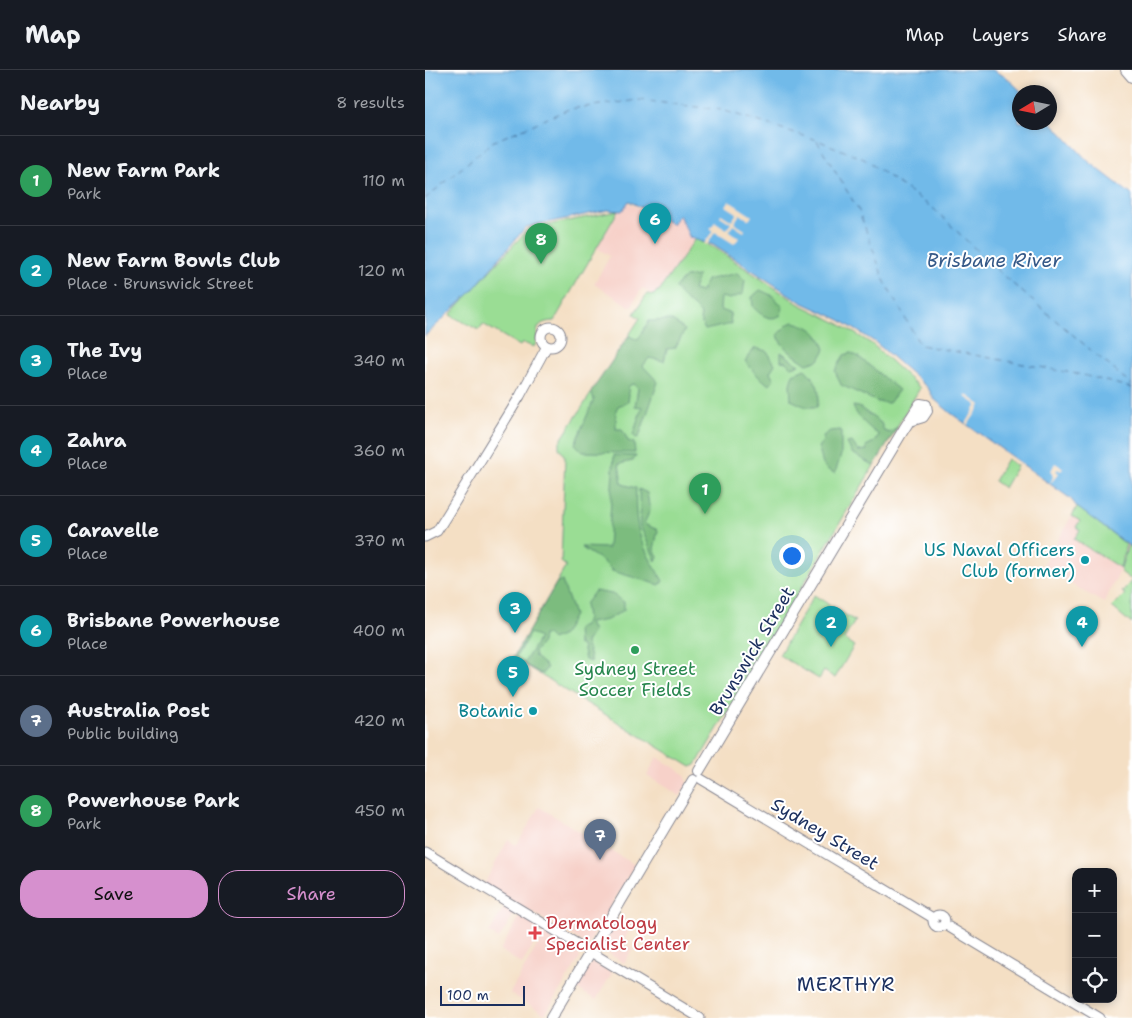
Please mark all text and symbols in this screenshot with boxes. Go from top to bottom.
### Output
text: Map [25,19,81,51]
text: Map [906,23,944,47]
text: Layers [972,23,1029,47]
text: Share [1057,23,1107,47]
north arrow [1012,85,1057,130]
text: Nearby [20,89,100,117]
text: 8 results [336,92,405,113]
text: New Farm Park [67,158,220,183]
text: 1 [32,170,40,191]
text: 110 m [362,170,405,191]
text: Park [67,183,101,204]
pin: 6 [639,203,671,244]
pin: 8 [525,223,557,264]
text: New Farm Bowls Club [67,248,280,273]
water label: Brisbane River [927,248,1062,273]
text: 2 [30,260,42,281]
text: 120 m [358,260,405,281]
text: Place · Brunswick Street [67,273,254,294]
text: The Ivy [67,338,142,363]
text: 3 [30,350,42,371]
text: 340 m [353,350,405,371]
text: Place [67,363,108,384]
text: Zahra [67,428,127,453]
text: 4 [30,440,42,461]
text: 360 m [353,440,405,461]
text: Place [67,453,108,474]
pin: 1 [689,473,721,514]
text: Caravelle [67,518,159,543]
text: 5 [31,530,41,551]
text: 370 m [354,530,405,551]
place label: US Naval Officers Club (former) [924,538,1075,583]
text: Place [67,543,108,564]
your location [779,543,805,569]
marker: US Naval Officers Club (former) [1079,554,1091,566]
street label: Brunswick Street [704,582,800,720]
pin: 3 [499,592,531,633]
pin: 2 [815,606,847,647]
pin: 4 [1066,606,1098,647]
text: Brisbane Powerhouse [67,608,280,633]
text: 6 [30,620,42,641]
text: 400 m [352,620,405,641]
text: Place [67,633,108,654]
marker: Sydney Street Soccer Fields [629,644,641,656]
pin: 5 [497,656,529,697]
place label: Sydney Street Soccer Fields [574,657,696,702]
text: Australia Post [67,698,210,723]
place label: Botanic [458,699,523,723]
marker: Botanic [527,705,539,717]
text: 7 [30,710,42,731]
text: 420 m [354,710,405,731]
text: Public building [67,723,179,744]
text: Powerhouse Park [67,788,240,813]
street label: Sydney Street [767,792,883,876]
text: 8 [30,800,42,821]
text: 450 m [354,800,405,821]
text: Park [67,813,101,834]
pin: 7 [584,819,616,860]
map controls [1072,868,1117,1003]
button: + [1072,868,1117,913]
button: Save [20,870,208,918]
button: Share [218,870,405,918]
place label: Dermatology Specialist Center [546,911,690,956]
button: − [1072,913,1117,958]
marker: Dermatology Specialist Center [528,926,542,940]
button: locate [1072,958,1117,1003]
district label: MERTHYR [797,972,895,997]
scale bar [440,983,525,1006]
text: 100 m [447,986,489,1004]

